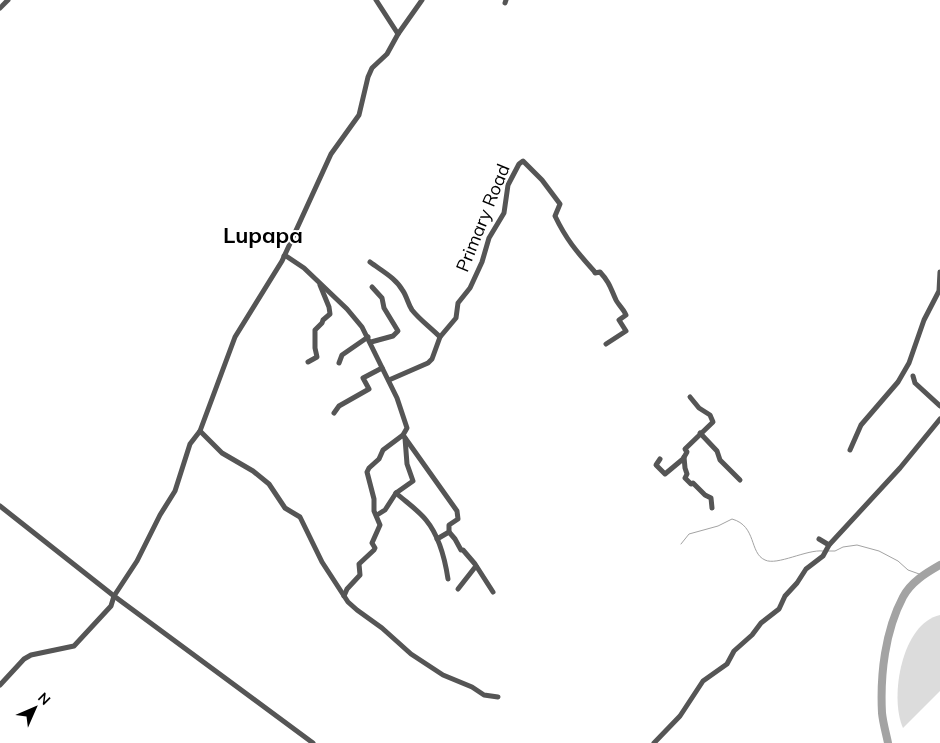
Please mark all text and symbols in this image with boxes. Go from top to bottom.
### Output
street label: Primary Road [450,160,515,275]
district label: Lupapa [223,221,303,249]
north arrow [10,683,60,733]
text: N [34,689,54,709]

